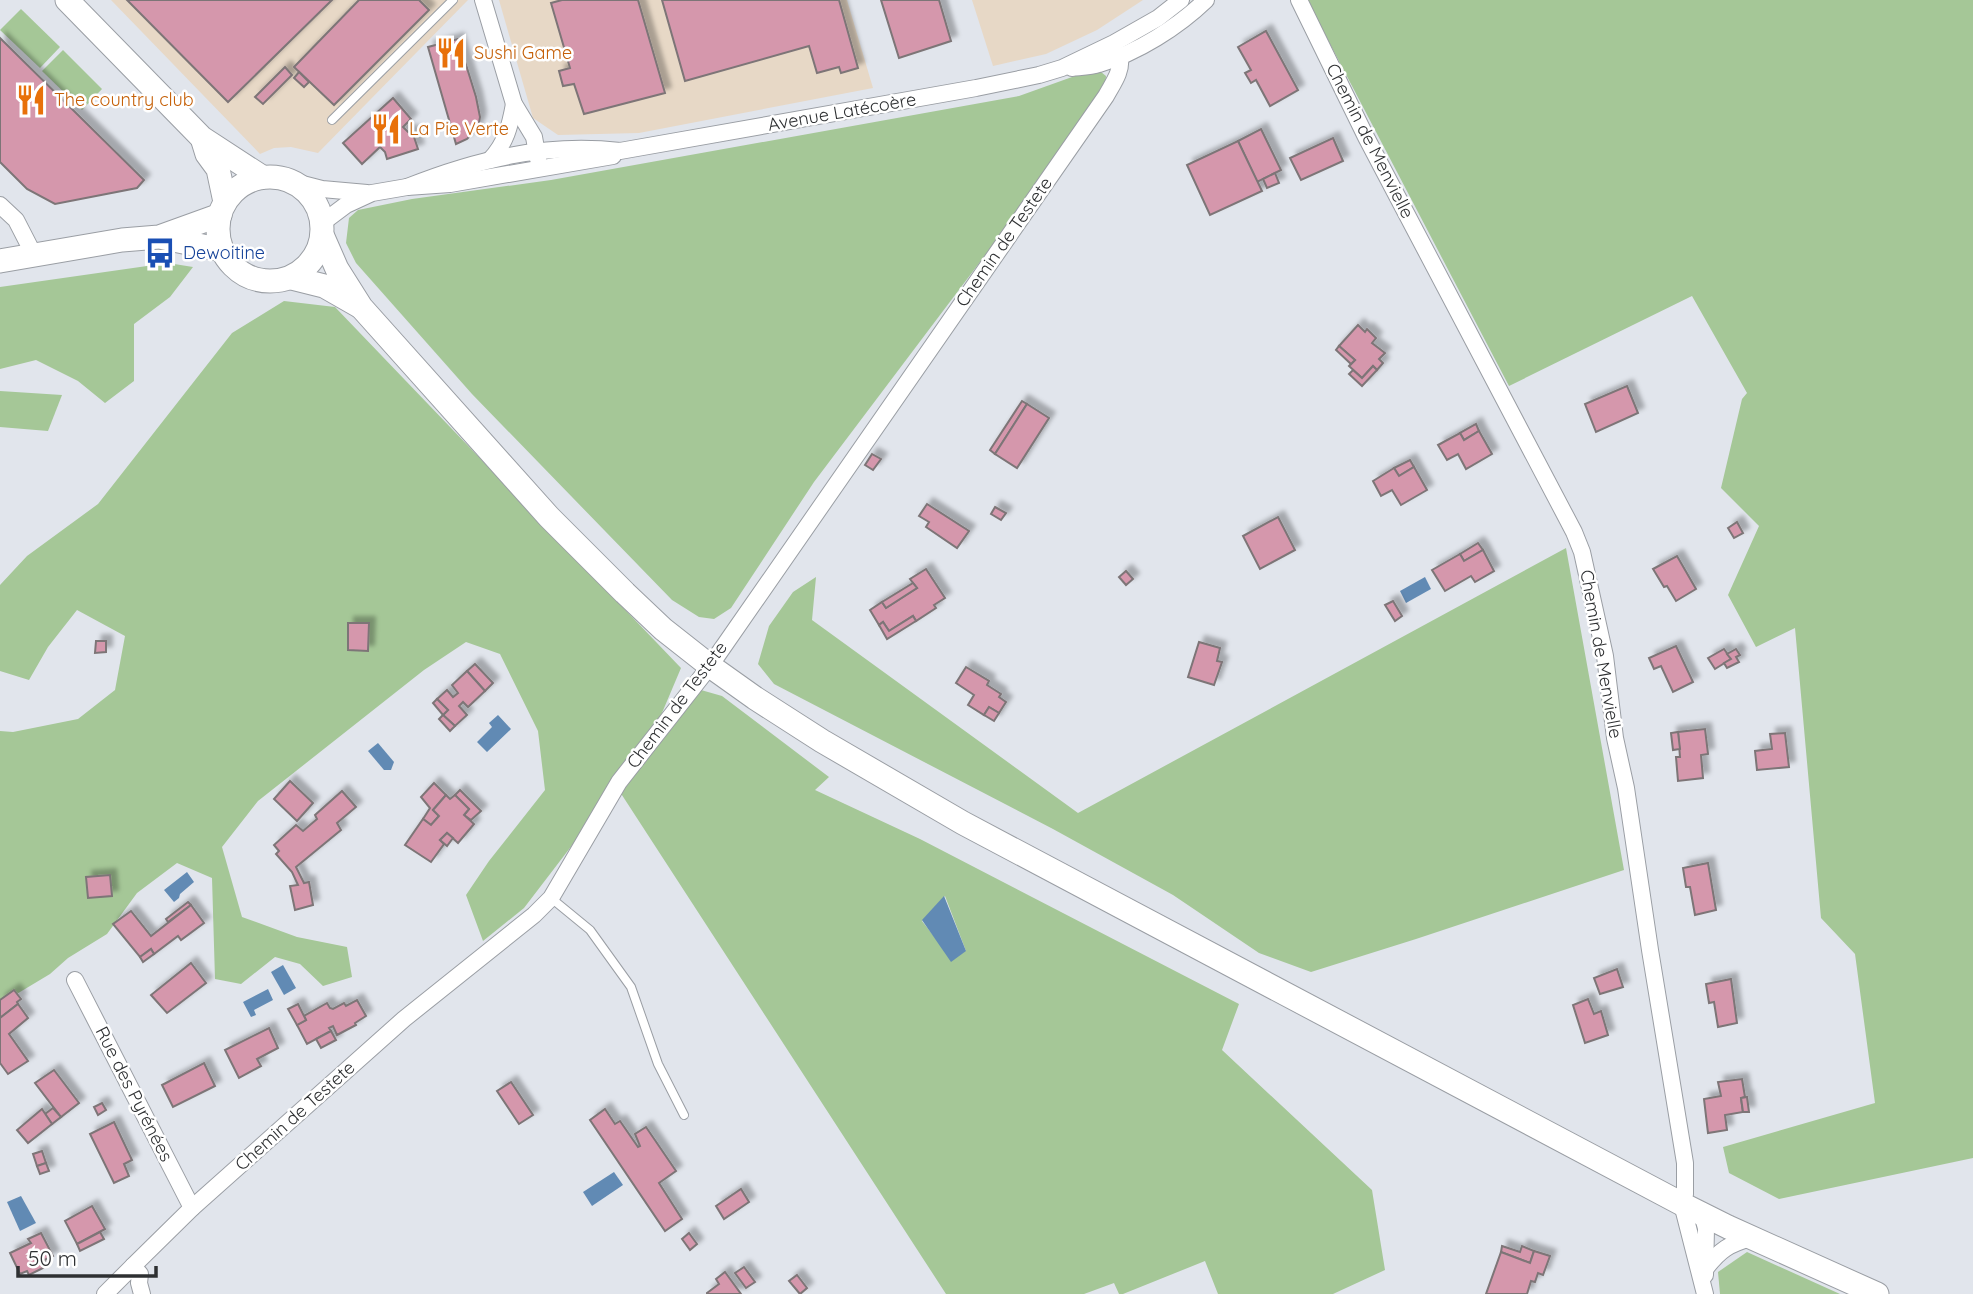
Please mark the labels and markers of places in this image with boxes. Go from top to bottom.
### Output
restaurant icon: Sushi Game [434,36,468,70]
place label: Sushi Game [474,41,572,64]
restaurant icon: The country club [14,83,48,117]
place label: The country club [54,88,194,111]
restaurant icon: La Pie Verte [369,112,403,146]
place label: La Pie Verte [409,117,509,140]
bus stop icon: Dewoitine [143,236,177,270]
place label: Dewoitine [183,241,265,264]

